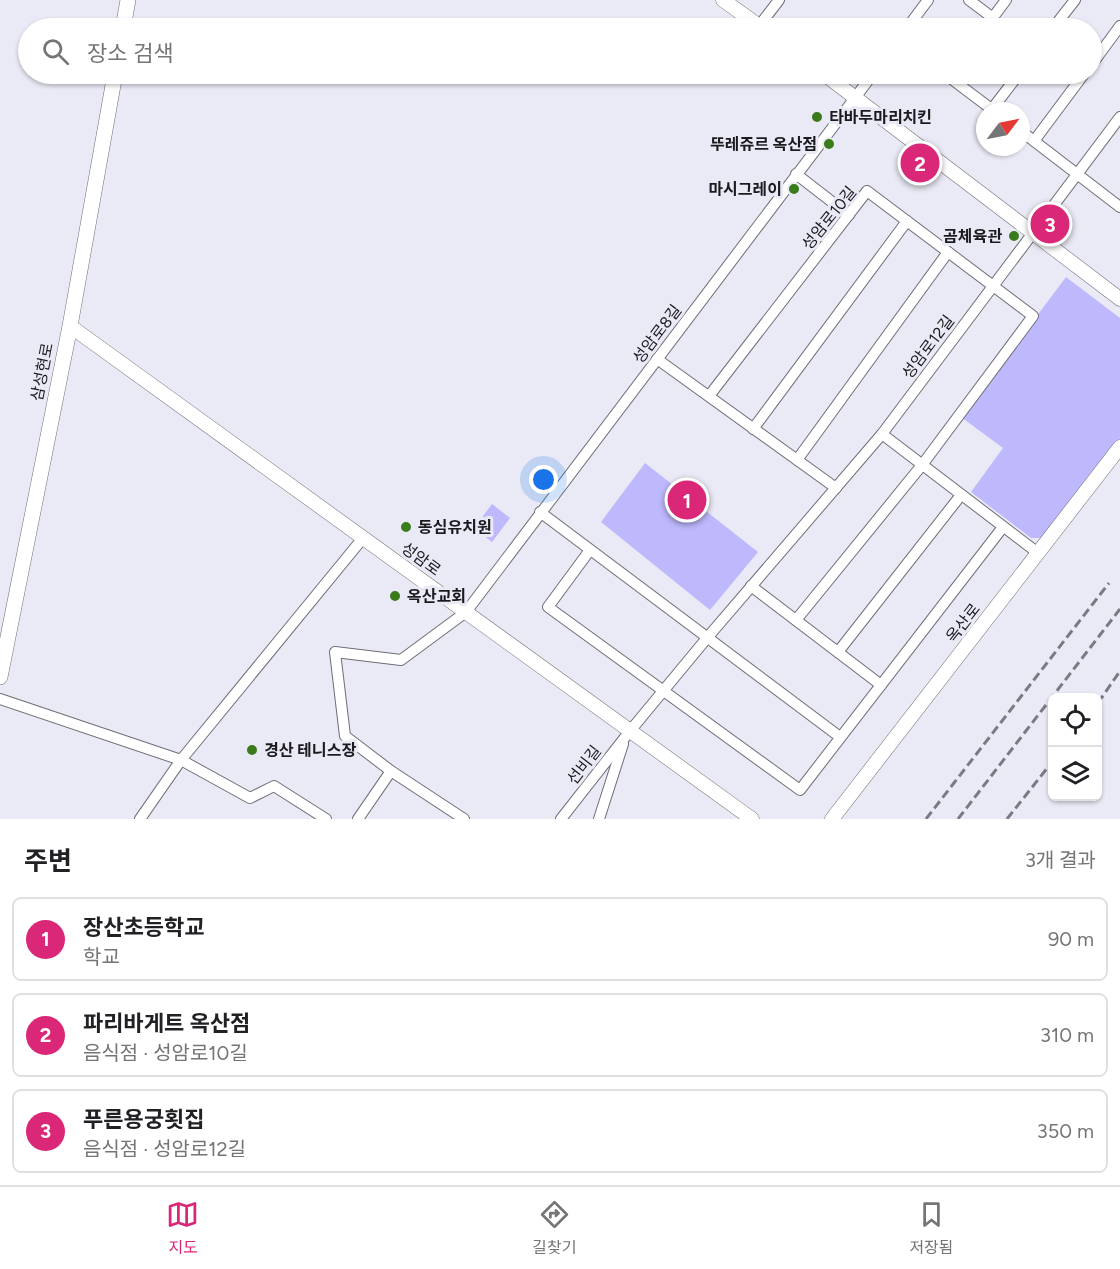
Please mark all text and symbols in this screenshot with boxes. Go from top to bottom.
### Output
search box [18,18,1102,84]
icon: search [39,35,72,68]
text: 장소 검색 [87,40,173,67]
north arrow [976,102,1030,156]
place label: 타바두마리치킨 [829,108,932,127]
marker: 타바두마리치킨 [810,110,824,124]
place label: 뚜레쥬르 옥산점 [710,135,817,154]
marker: 뚜레쥬르 옥산점 [822,137,836,151]
pin: 2 [900,140,940,186]
place label: 마시그레이 [708,180,782,199]
marker: 마시그레이 [787,182,801,196]
street label: 성암로10길 [798,183,860,253]
pin: 3 [1030,202,1070,246]
place label: 곰체육관 [943,227,1002,246]
marker: 곰체육관 [1007,229,1021,243]
street label: 성암로8길 [629,301,685,367]
street label: 성암로12길 [898,312,958,382]
street label: 삼성현로 [27,341,57,403]
your location [529,465,558,494]
pin: 1 [668,478,706,522]
place label: 동심유치원 [418,518,492,537]
marker: 동심유치원 [399,520,413,534]
street label: 성암로 [398,538,445,580]
place label: 옥산교회 [407,587,466,606]
marker: 옥산교회 [388,589,402,603]
street label: 옥산로 [942,600,984,646]
map controls [1048,693,1102,801]
button: locate [1048,693,1102,747]
place label: 경산 테니스장 [264,741,356,760]
street label: 선비길 [563,742,605,788]
marker: 경산 테니스장 [245,743,259,757]
button: layers [1048,747,1102,801]
text: 주변 [24,845,72,877]
text: 3개 결과 [1025,848,1096,872]
text: 장산초등학교 [83,914,204,941]
text: 1 [41,927,50,951]
text: 90 m [1048,927,1094,951]
text: 학교 [83,945,120,969]
text: 파리바게트 옥산점 [83,1010,250,1037]
text: 2 [40,1023,51,1047]
text: 310 m [1040,1023,1094,1047]
text: 음식점 · 성암로10길 [83,1041,248,1065]
text: 푸른용궁횟집 [83,1106,204,1133]
text: 3 [40,1119,51,1143]
text: 350 m [1037,1119,1094,1143]
text: 음식점 · 성암로12길 [83,1137,246,1161]
tab: 지도 [166,1198,199,1258]
tab: 길찾기 [532,1198,576,1258]
tab: 저장됨 [909,1198,954,1258]

